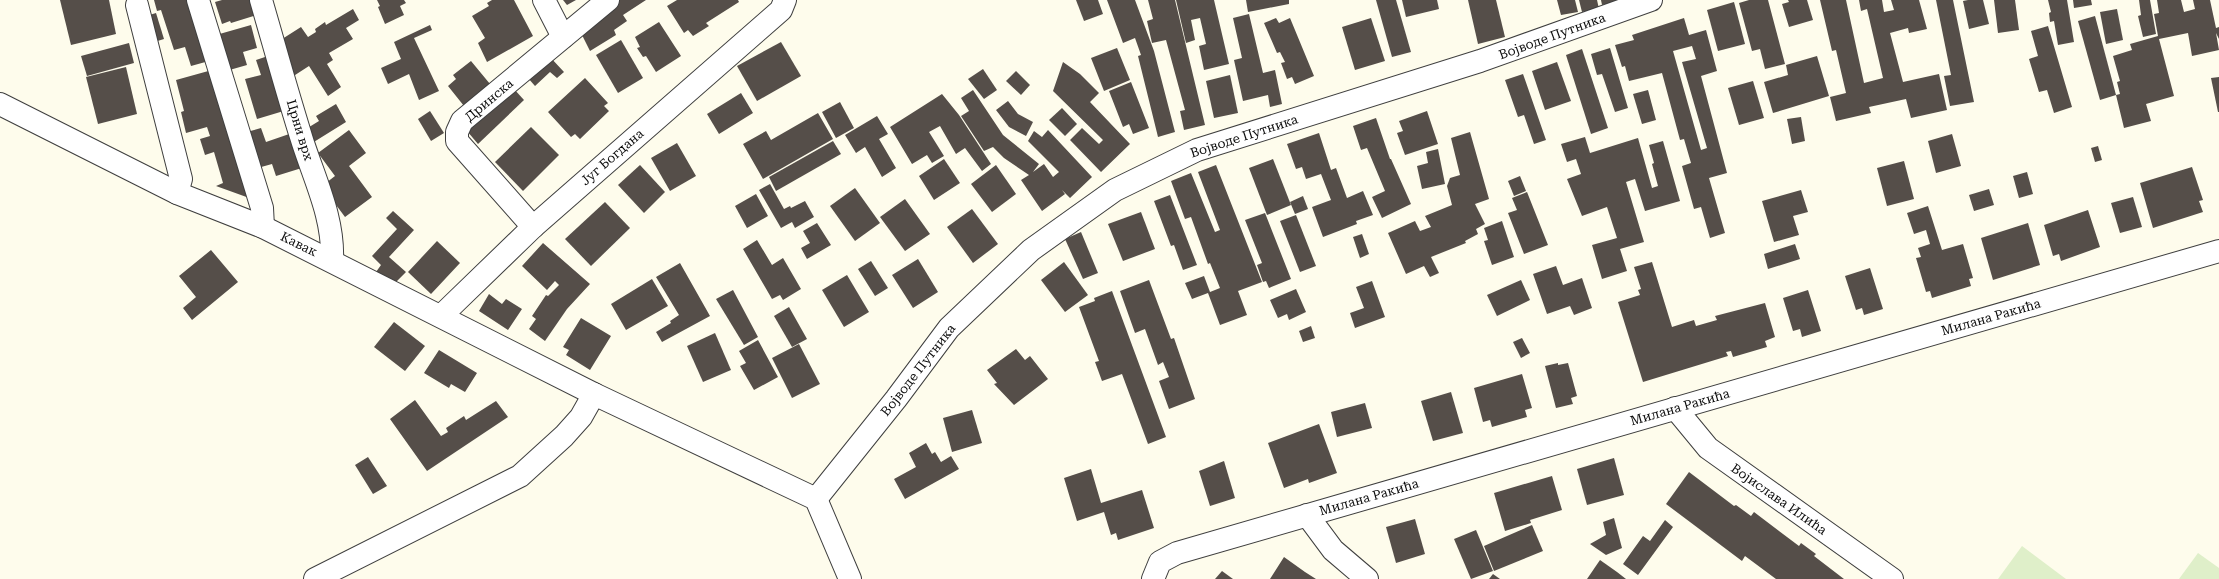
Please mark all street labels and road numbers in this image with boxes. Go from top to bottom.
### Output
street label: Војводе Путника [1497,10,1607,62]
street label: Дринска [462,76,516,124]
street label: Црни врх [284,98,317,163]
street label: Војводе Путника [1188,112,1300,160]
street label: Југ Богдана [578,126,646,188]
street label: Кавак [278,229,320,259]
street label: Милана Ракића [1940,296,2042,338]
street label: Војводе Путника [878,321,958,419]
street label: Милана Ракића [1629,386,1731,428]
street label: Војислава Илића [1728,460,1830,538]
street label: Милана Ракића [1318,476,1420,518]

